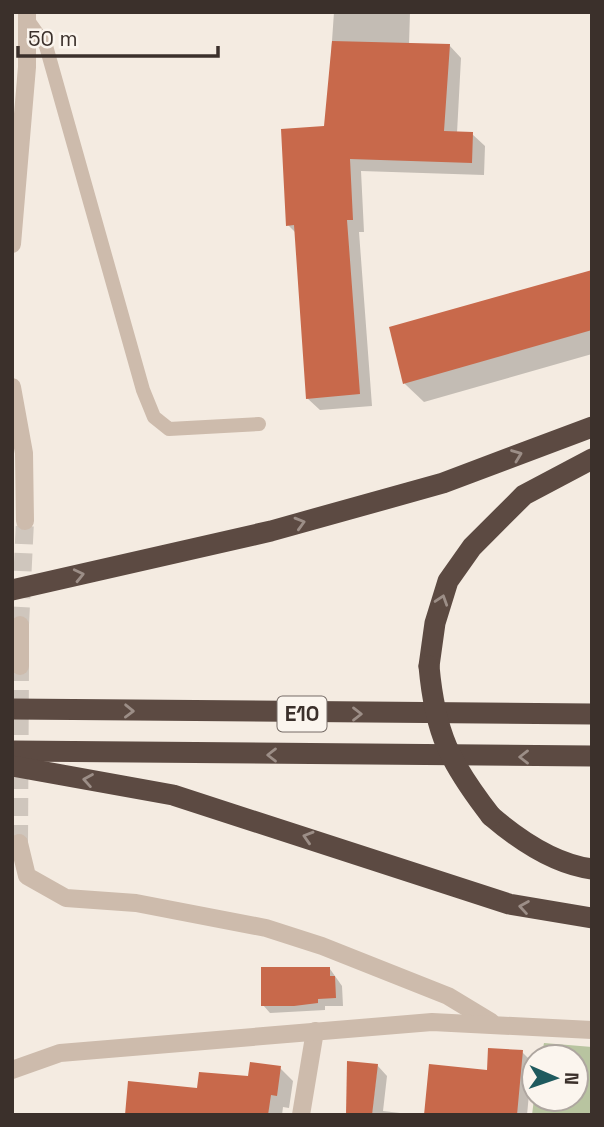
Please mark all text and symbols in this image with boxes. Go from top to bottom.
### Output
scale bar [18,14,217,58]
text: 50 m [28,25,78,52]
one-way arrow [511,449,523,463]
one-way arrow [294,517,306,531]
one-way arrow [73,569,85,583]
one-way arrow [434,594,448,606]
road number: E10 [278,696,326,732]
one-way arrow [124,704,135,719]
one-way arrow [352,706,363,722]
one-way arrow [266,747,276,763]
one-way arrow [518,749,528,765]
one-way arrow [82,773,94,788]
one-way arrow [302,831,314,846]
one-way arrow [518,900,530,915]
north arrow [520,1043,590,1113]
text: N [559,1072,584,1085]

